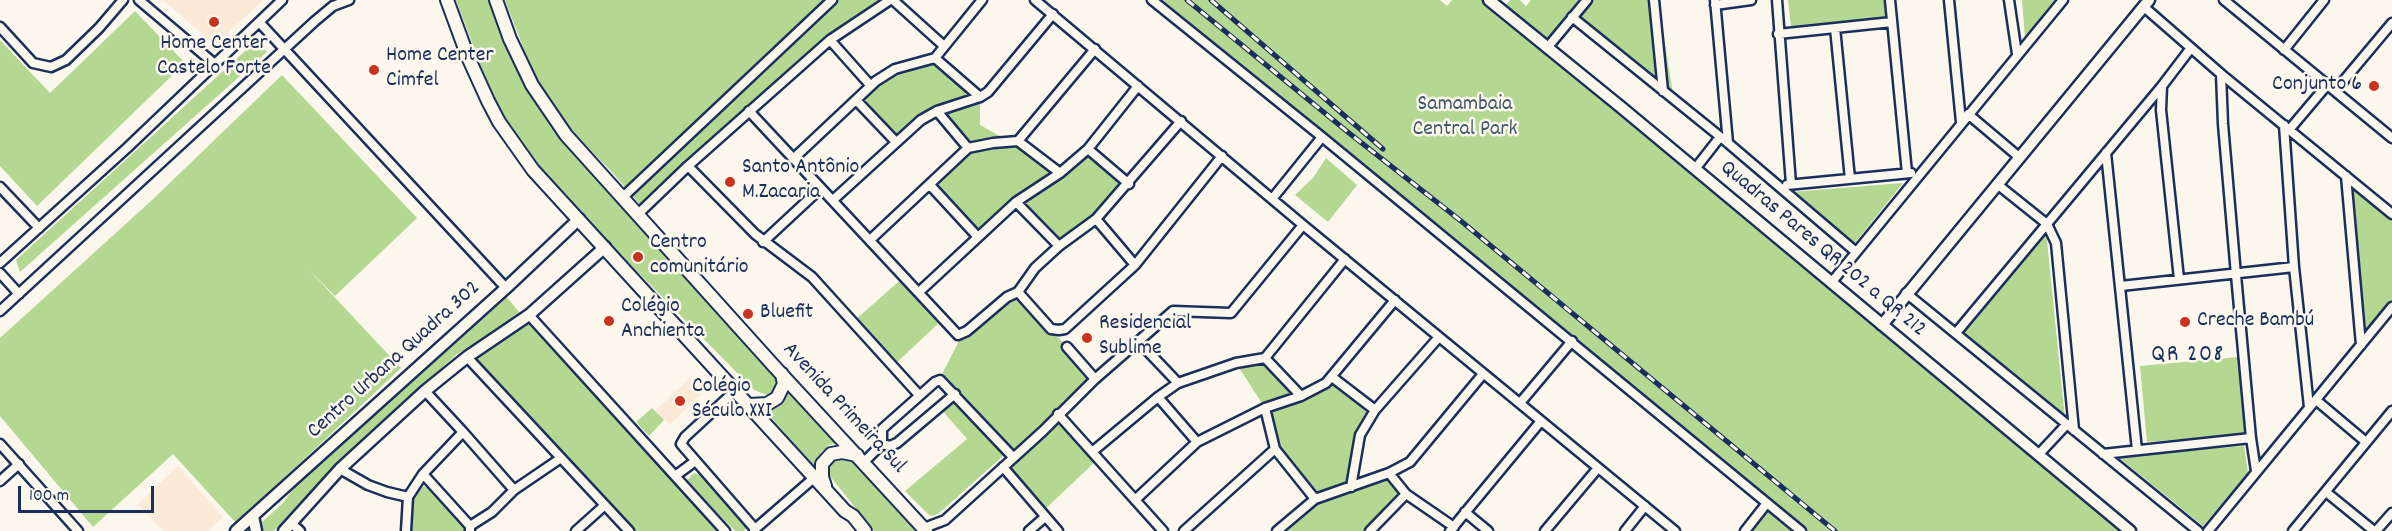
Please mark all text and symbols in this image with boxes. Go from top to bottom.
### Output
marker: Home Center Castelo Forte [207,15,221,29]
place label: Home Center Castelo Forte [157,32,271,84]
place label: Home Center Cimfel [386,44,494,96]
marker: Home Center Cimfel [367,63,381,77]
place label: Conjunto 6 [2272,73,2362,99]
marker: Conjunto 6 [2367,79,2381,93]
park label: Samambaia Central Park [1412,93,1518,144]
place label: Santo Antônio M.Zacaria [742,156,859,208]
street label: Quadras Pares QR 202 a QR 212 [1714,156,1930,344]
marker: Santo Antônio M.Zacaria [723,175,737,189]
place label: Centro comunitário [650,231,748,282]
marker: Centro comunitário [631,250,645,264]
street label: Centro Urbana Quadra 302 [303,276,487,446]
place label: Colégio Anchienta [621,295,704,346]
place label: Bluefit [760,301,813,327]
marker: Bluefit [741,307,755,321]
place label: Creche Bambú [2197,309,2314,335]
place label: Residencial Sublime [1099,312,1191,364]
marker: Colégio Anchienta [602,314,616,328]
marker: Creche Bambú [2178,315,2192,329]
marker: Residencial Sublime [1080,331,1094,345]
street label: Avenida Primeira Sul [775,338,911,480]
district label: QR 208 [2151,343,2225,371]
place label: Colégio Século XXI [692,375,772,427]
marker: Colégio Século XXI [673,394,687,408]
scale bar [21,474,158,512]
text: 100 m [29,484,69,509]

